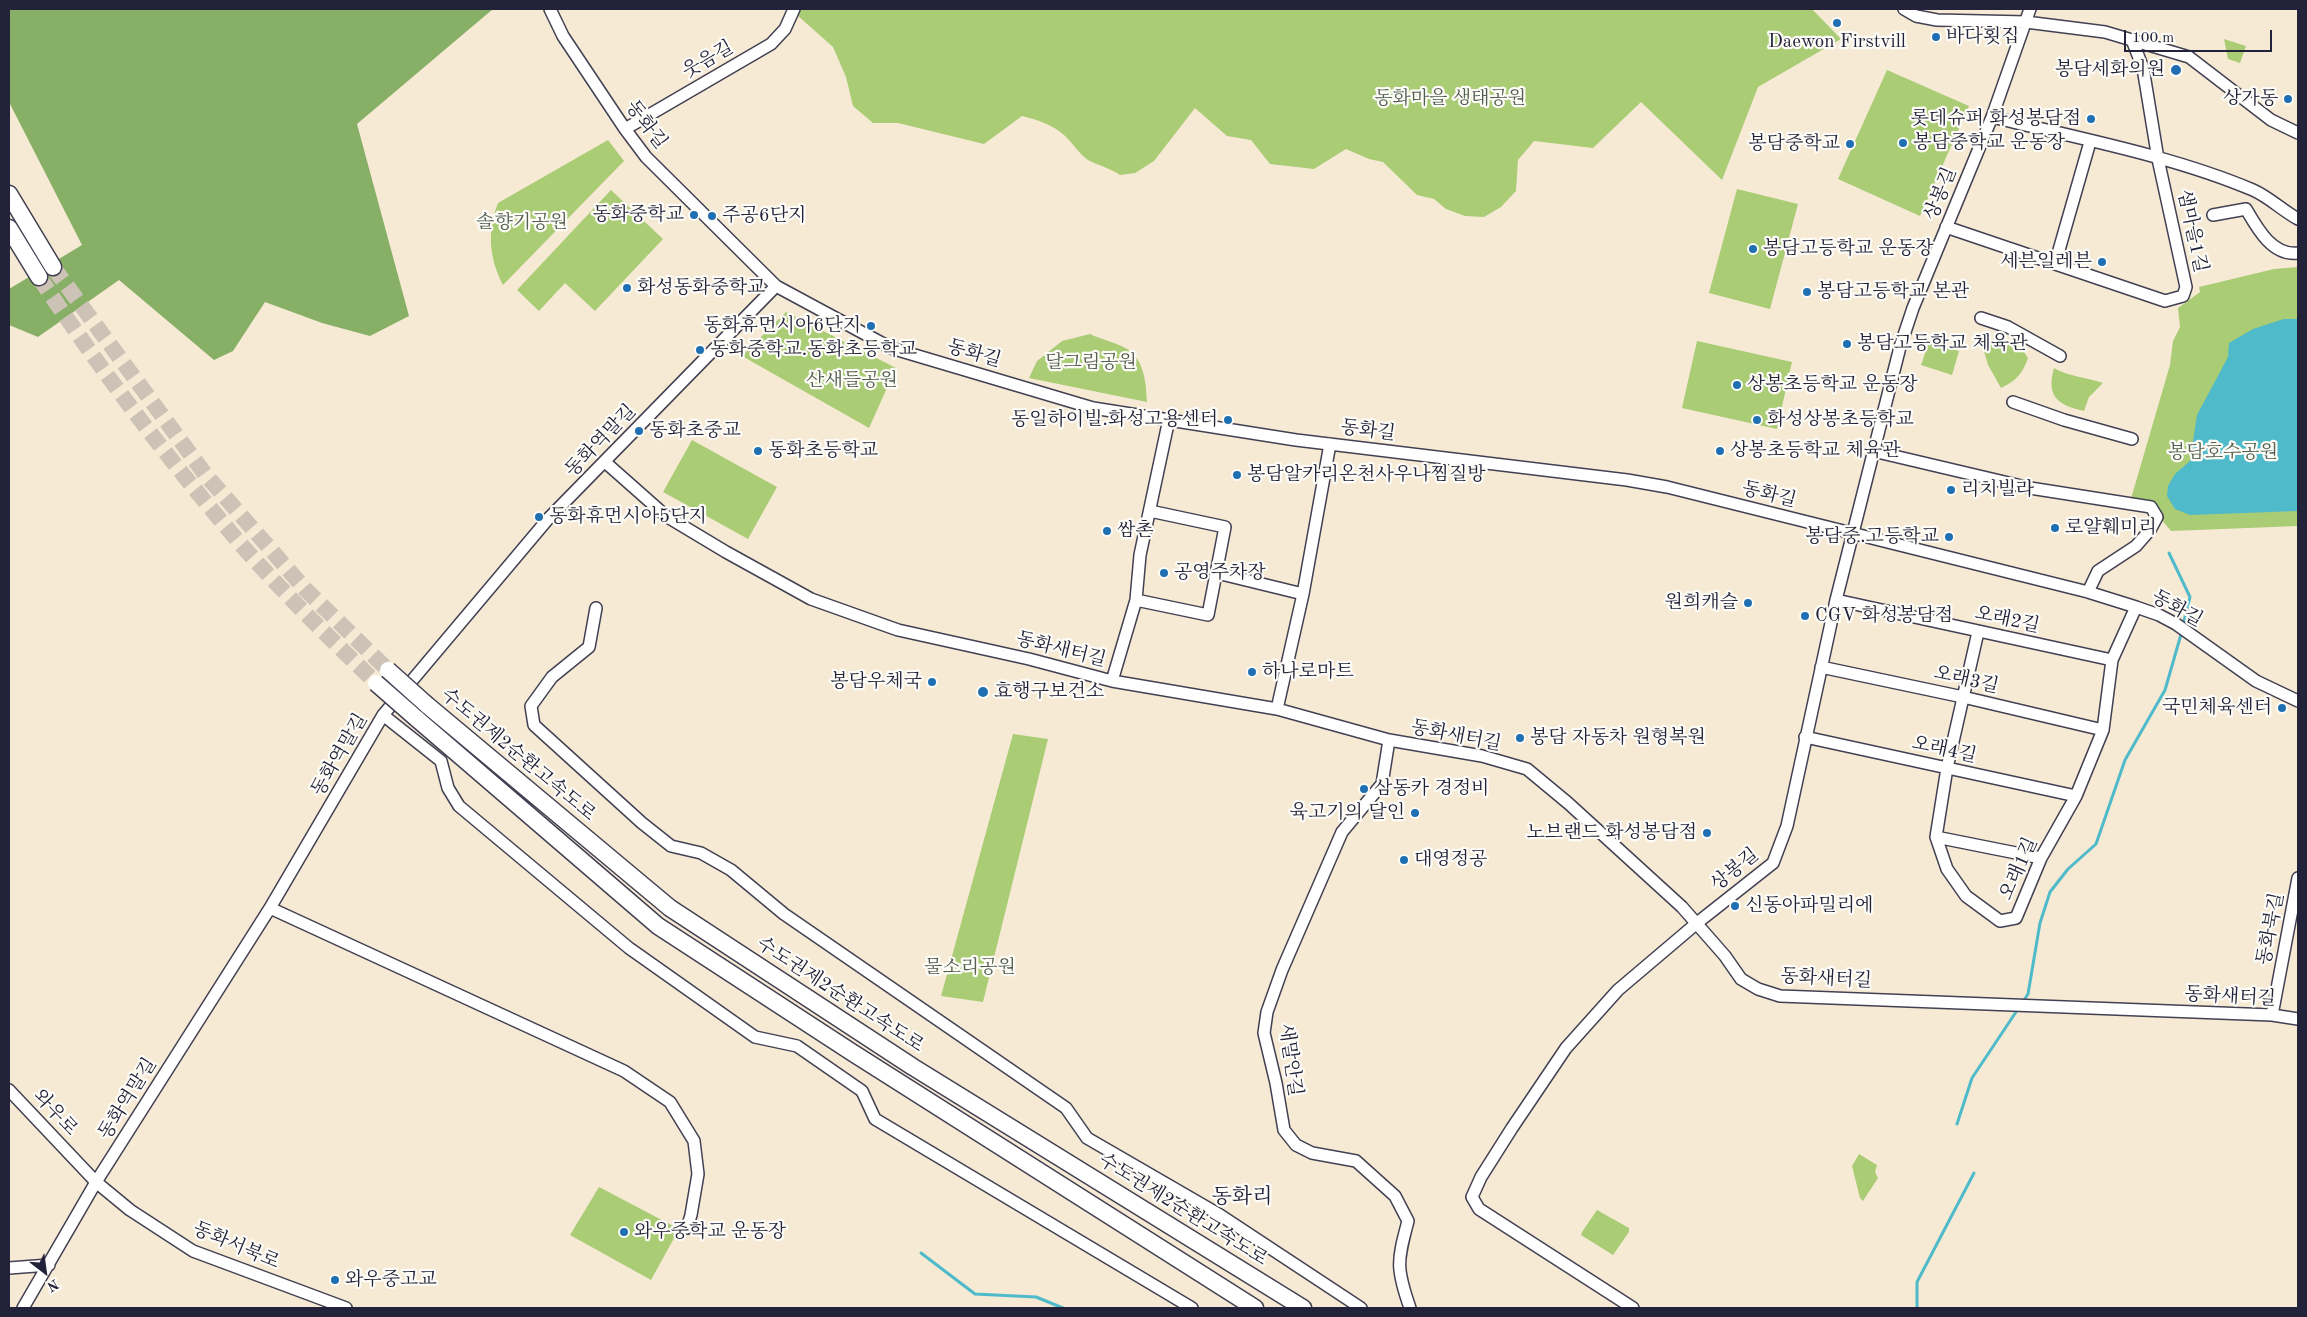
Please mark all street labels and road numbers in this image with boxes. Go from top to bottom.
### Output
street label: 웃음길 [678,36,738,84]
street label: 동화길 [620,96,672,154]
street label: 상봉길 [1920,164,1962,224]
street label: 샘마을1길 [2172,187,2212,275]
street label: 동화길 [944,335,1004,373]
street label: 동화역말길 [561,400,641,482]
street label: 동화길 [1339,416,1397,446]
street label: 동화길 [1740,477,1798,513]
street label: 동화길 [2147,586,2207,632]
street label: 오래2길 [1972,602,2042,638]
street label: 동화새터길 [1014,628,1108,672]
street label: 오래3길 [1931,661,2001,699]
street label: 수도권제2순환고속도로 [436,684,600,826]
street label: 동화역말길 [307,710,373,800]
street label: 동화새터길 [1409,716,1503,756]
street label: 오래4길 [1909,732,1979,768]
street label: 오래1길 [1995,834,2043,904]
street label: 상봉길 [1706,844,1764,896]
street label: 동화북길 [2253,891,2289,967]
street label: 수도권제2순환고속도로 [752,932,928,1058]
street label: 동화새터길 [1780,965,1872,993]
street label: 동화새터길 [2184,983,2276,1011]
street label: 새말안길 [1274,1022,1306,1098]
street label: 동화역말길 [94,1054,162,1144]
street label: 와우로 [28,1085,82,1141]
street label: 수도권제2순환고속도로 [1094,1149,1272,1271]
street label: 동화서북로 [189,1218,283,1274]

